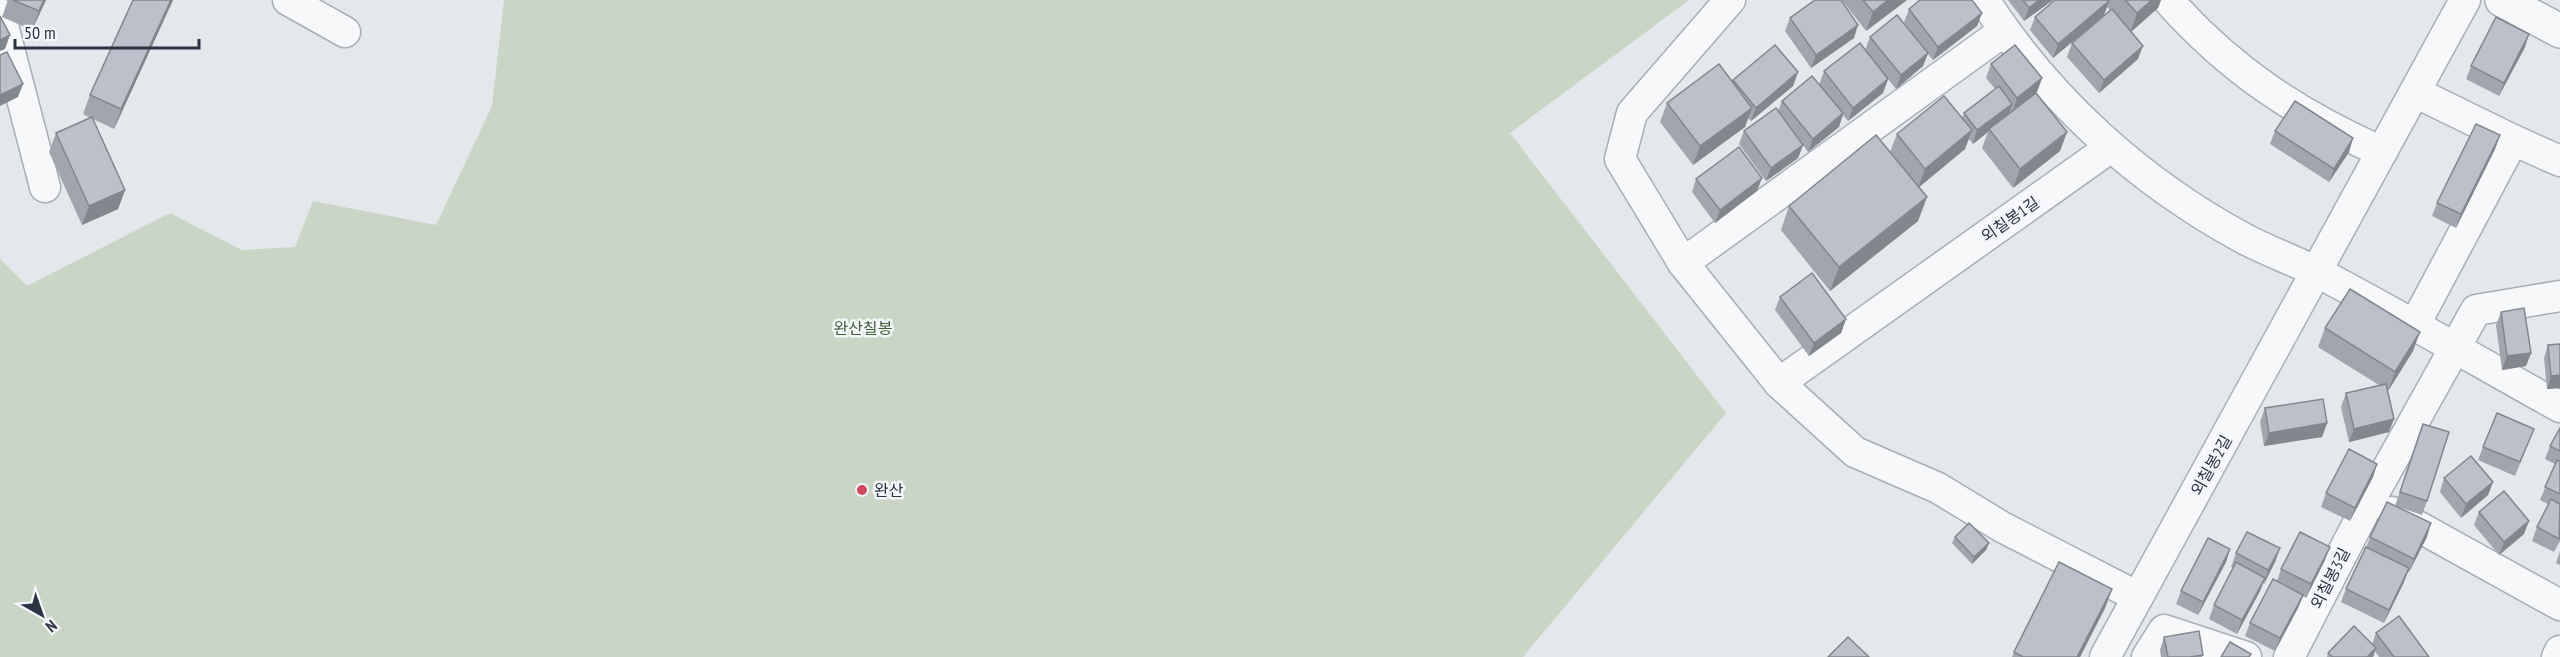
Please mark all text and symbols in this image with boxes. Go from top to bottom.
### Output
scale bar [15,12,200,50]
text: 50 m [24,21,56,44]
street label: 외칠봉1길 [1977,192,2043,246]
park label: 완산칠봉 [834,318,892,338]
street label: 외칠봉2길 [2186,431,2236,499]
place label: 완산 [874,480,904,500]
marker: 완산 [855,483,869,497]
street label: 외칠봉3길 [2306,544,2354,612]
north arrow [12,585,72,645]
text: N [42,616,61,637]

